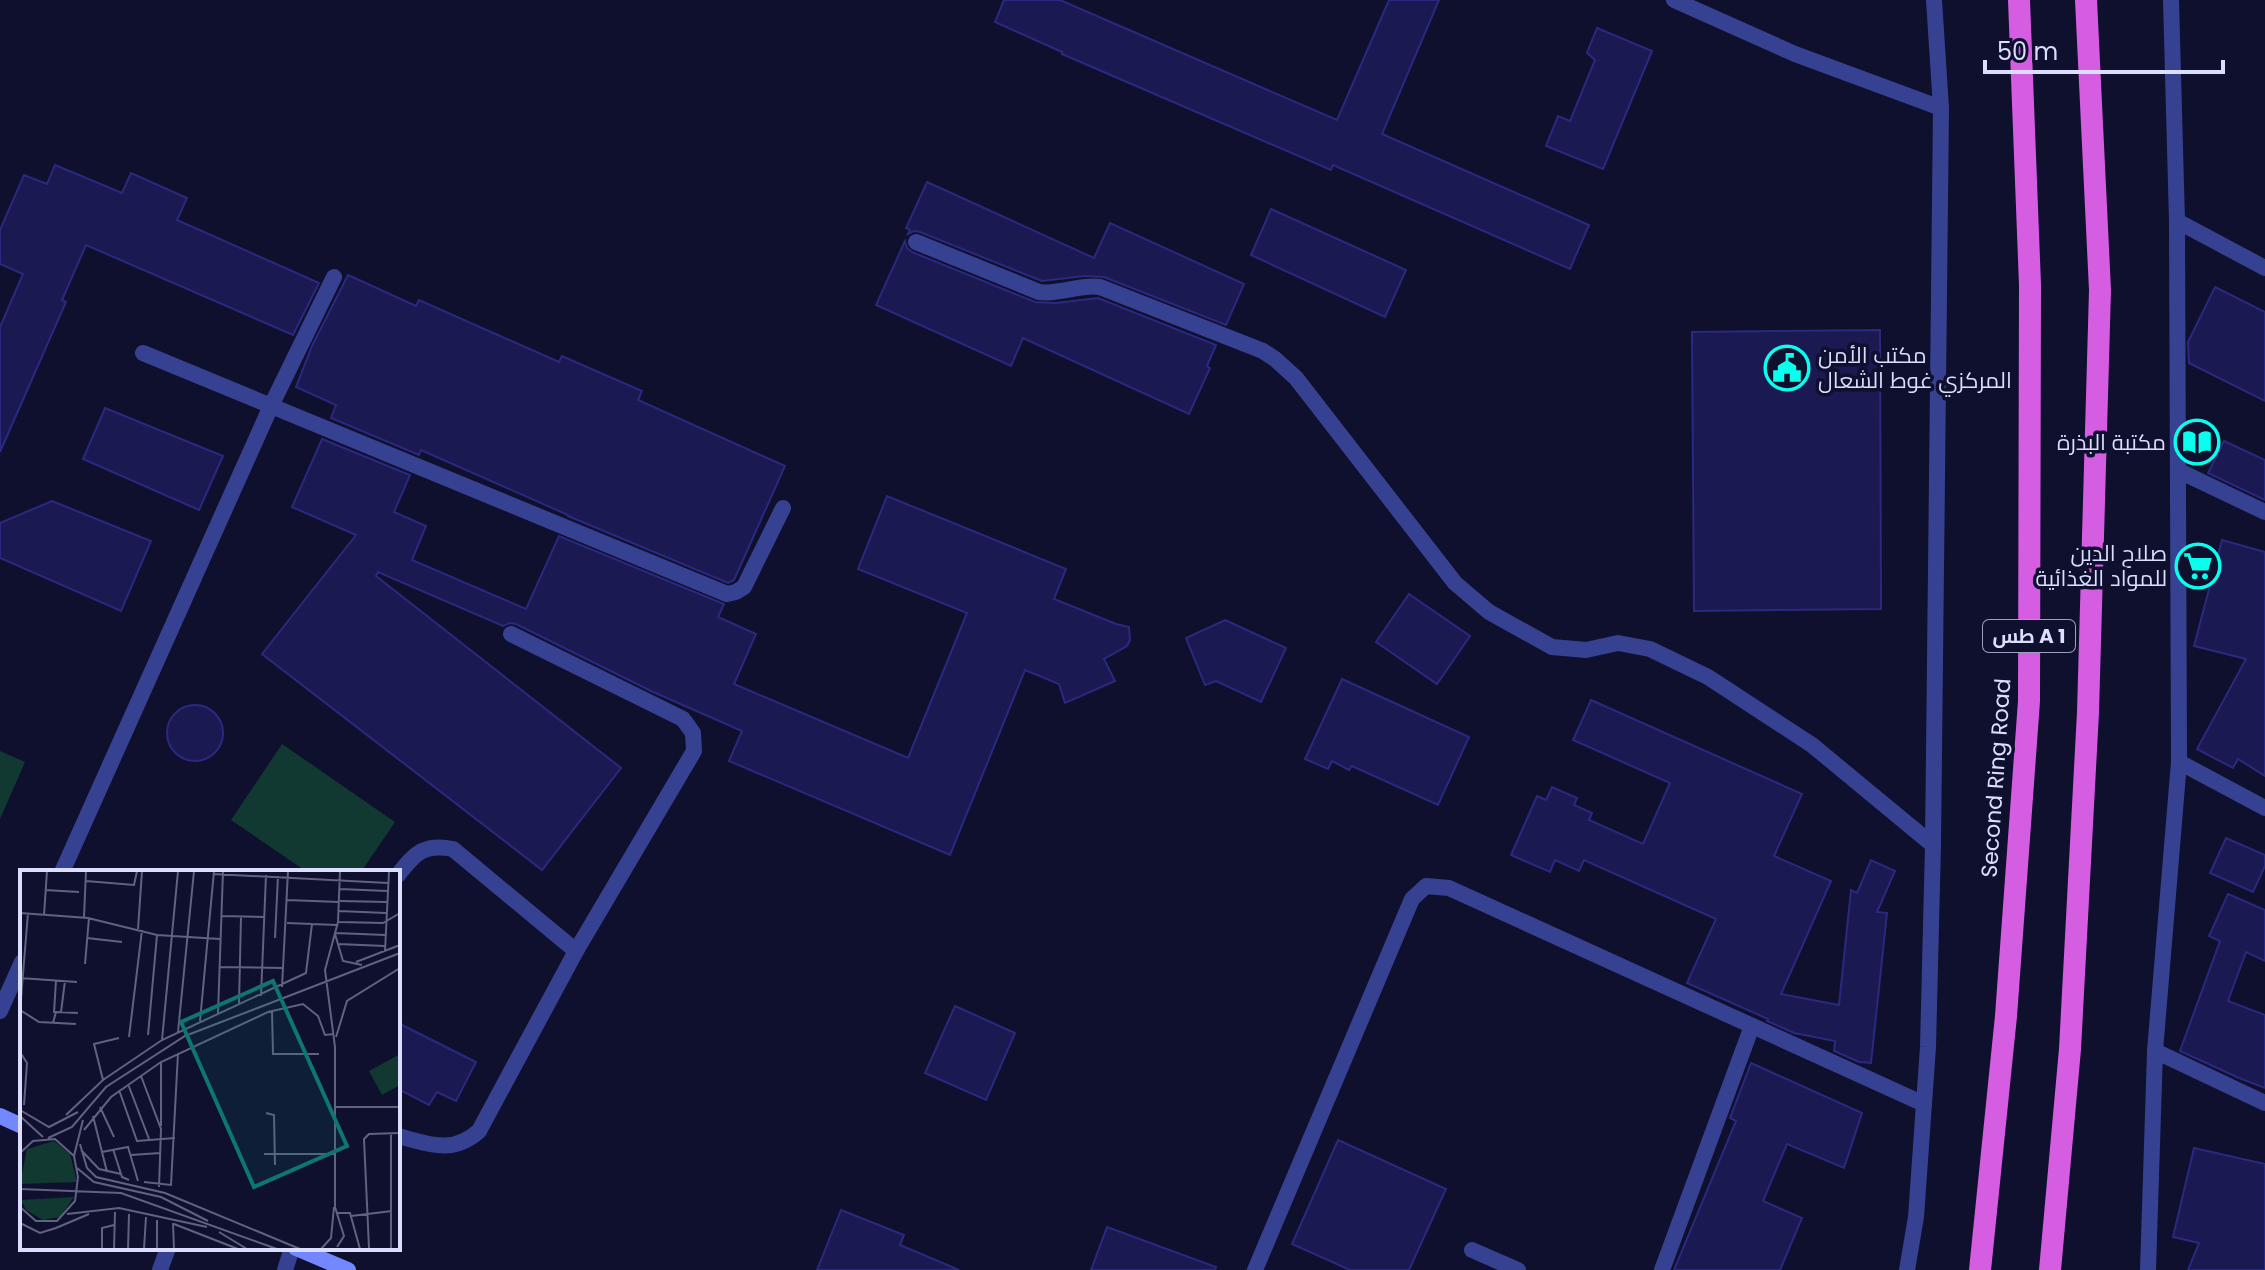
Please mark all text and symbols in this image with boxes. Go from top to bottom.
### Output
scale bar [1985,24,2223,74]
text: 50 m [1997,35,2058,68]
place label: مكتب الأمن المركزي غوط الشعال [1818,340,2012,397]
public building icon: مكتب الأمن المركزي غوط الشعال [1763,344,1811,392]
library icon: مكتبة البذرة [2173,418,2221,466]
place label: مكتبة البذرة [2057,427,2166,458]
place label: صلاح الدين للمواد الغذائية [2036,538,2167,594]
supermarket icon: صلاح الدين للمواد الغذائية [2174,542,2222,590]
road number: طس A 1 [1983,620,2075,652]
street label: Second Ring Road [1974,677,2018,879]
inset map [20,870,400,1250]

